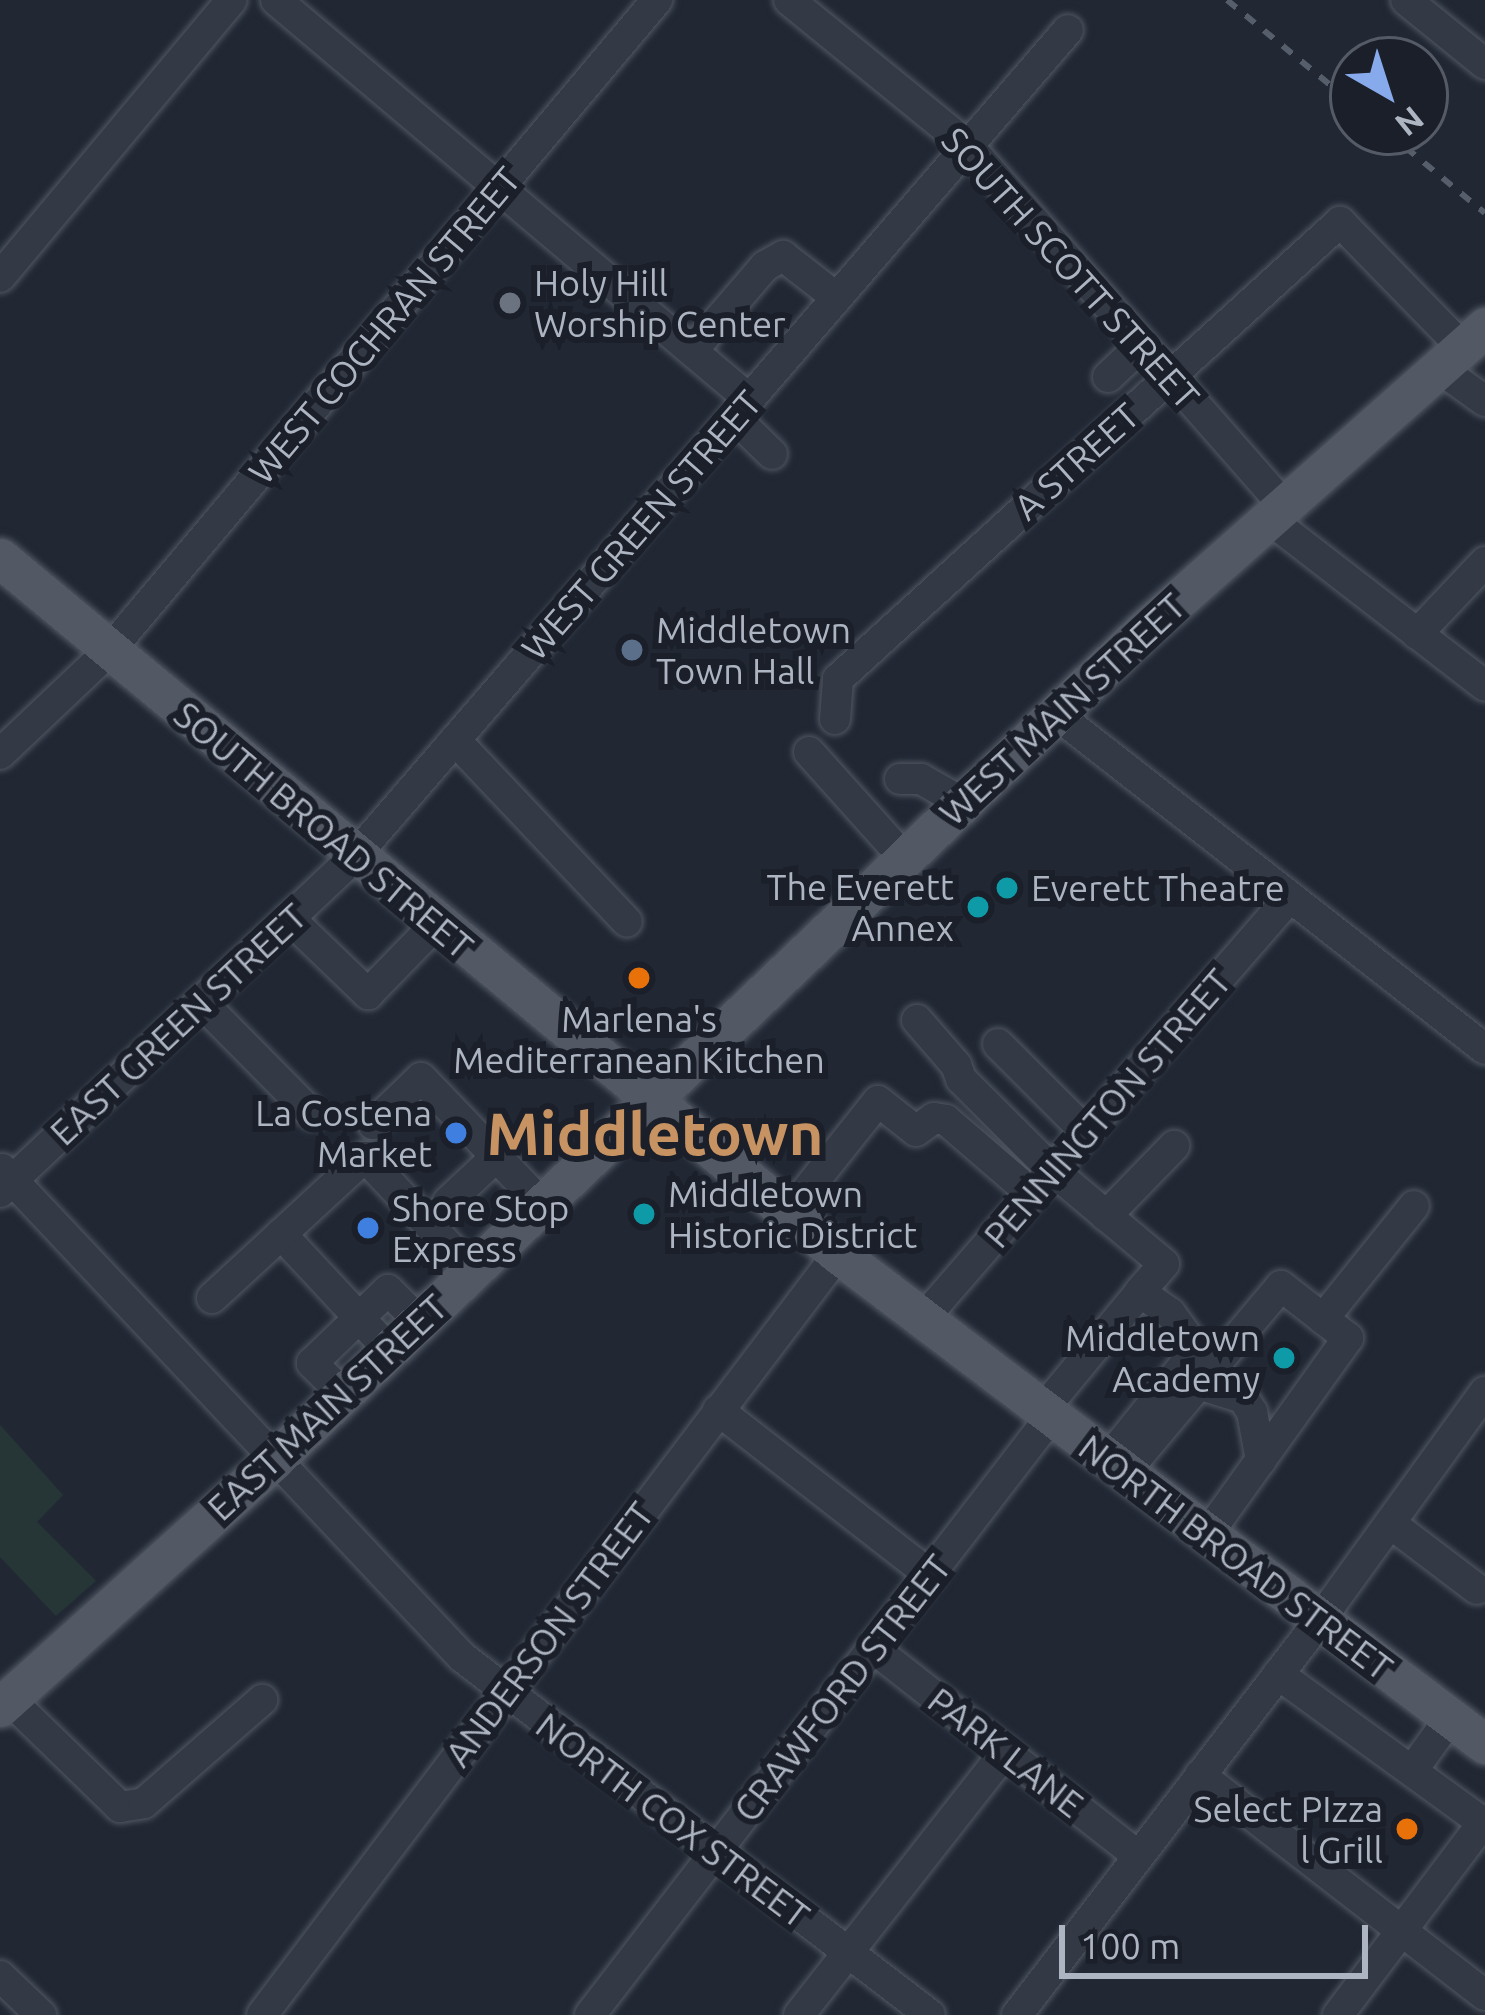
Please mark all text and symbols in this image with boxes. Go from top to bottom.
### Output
north arrow [1329,36,1449,156]
text: N [1389,100,1431,144]
street label: SOUTH SCOTT STREET [933,119,1209,417]
street label: WEST COCHRAN STREET [239,158,529,492]
place label: Holy Hill Worship Center [534,260,786,345]
marker: Holy Hill Worship Center [497,290,523,316]
street label: WEST GREEN STREET [512,381,770,669]
street label: A STREET [1005,394,1147,528]
street label: WEST MAIN STREET [930,584,1194,834]
place label: Middletown Town Hall [656,607,851,692]
marker: Middletown Town Hall [619,637,645,663]
street label: SOUTH BROAD STREET [166,693,482,967]
place label: The Everett Annex [766,864,954,949]
place label: Everett Theatre [1031,866,1285,910]
marker: Everett Theatre [994,875,1020,901]
street label: EAST GREEN STREET [41,894,315,1154]
marker: The Everett Annex [965,894,991,920]
street label: PENNINGTON STREET [974,960,1240,1256]
marker: Marlena's Mediterranean Kitchen [626,965,652,991]
place label: Marlena's Mediterranean Kitchen [453,996,825,1081]
place label: La Costena Market [255,1090,432,1175]
district label: Middletown [486,1096,824,1168]
marker: La Costena Market [443,1120,469,1146]
place label: Middletown Historic District [668,1171,917,1256]
place label: Shore Stop Express [392,1185,569,1270]
marker: Middletown Historic District [631,1201,657,1227]
marker: Shore Stop Express [355,1215,381,1241]
street label: EAST MAIN STREET [198,1285,456,1529]
place label: Middletown Academy [1065,1315,1260,1400]
marker: Middletown Academy [1271,1345,1297,1371]
street label: NORTH BROAD STREET [1071,1425,1401,1689]
street label: ANDERSON STREET [436,1493,662,1775]
street label: CRAWFORD STREET [724,1546,960,1830]
street label: PARK LANE [920,1678,1092,1826]
street label: NORTH COX STREET [528,1703,818,1937]
place label: Select PIzza l Grill [1194,1786,1383,1871]
marker: Select PIzza l Grill [1394,1816,1420,1842]
scale bar [1065,1901,1374,1975]
text: 100 m [1080,1925,1180,1966]

